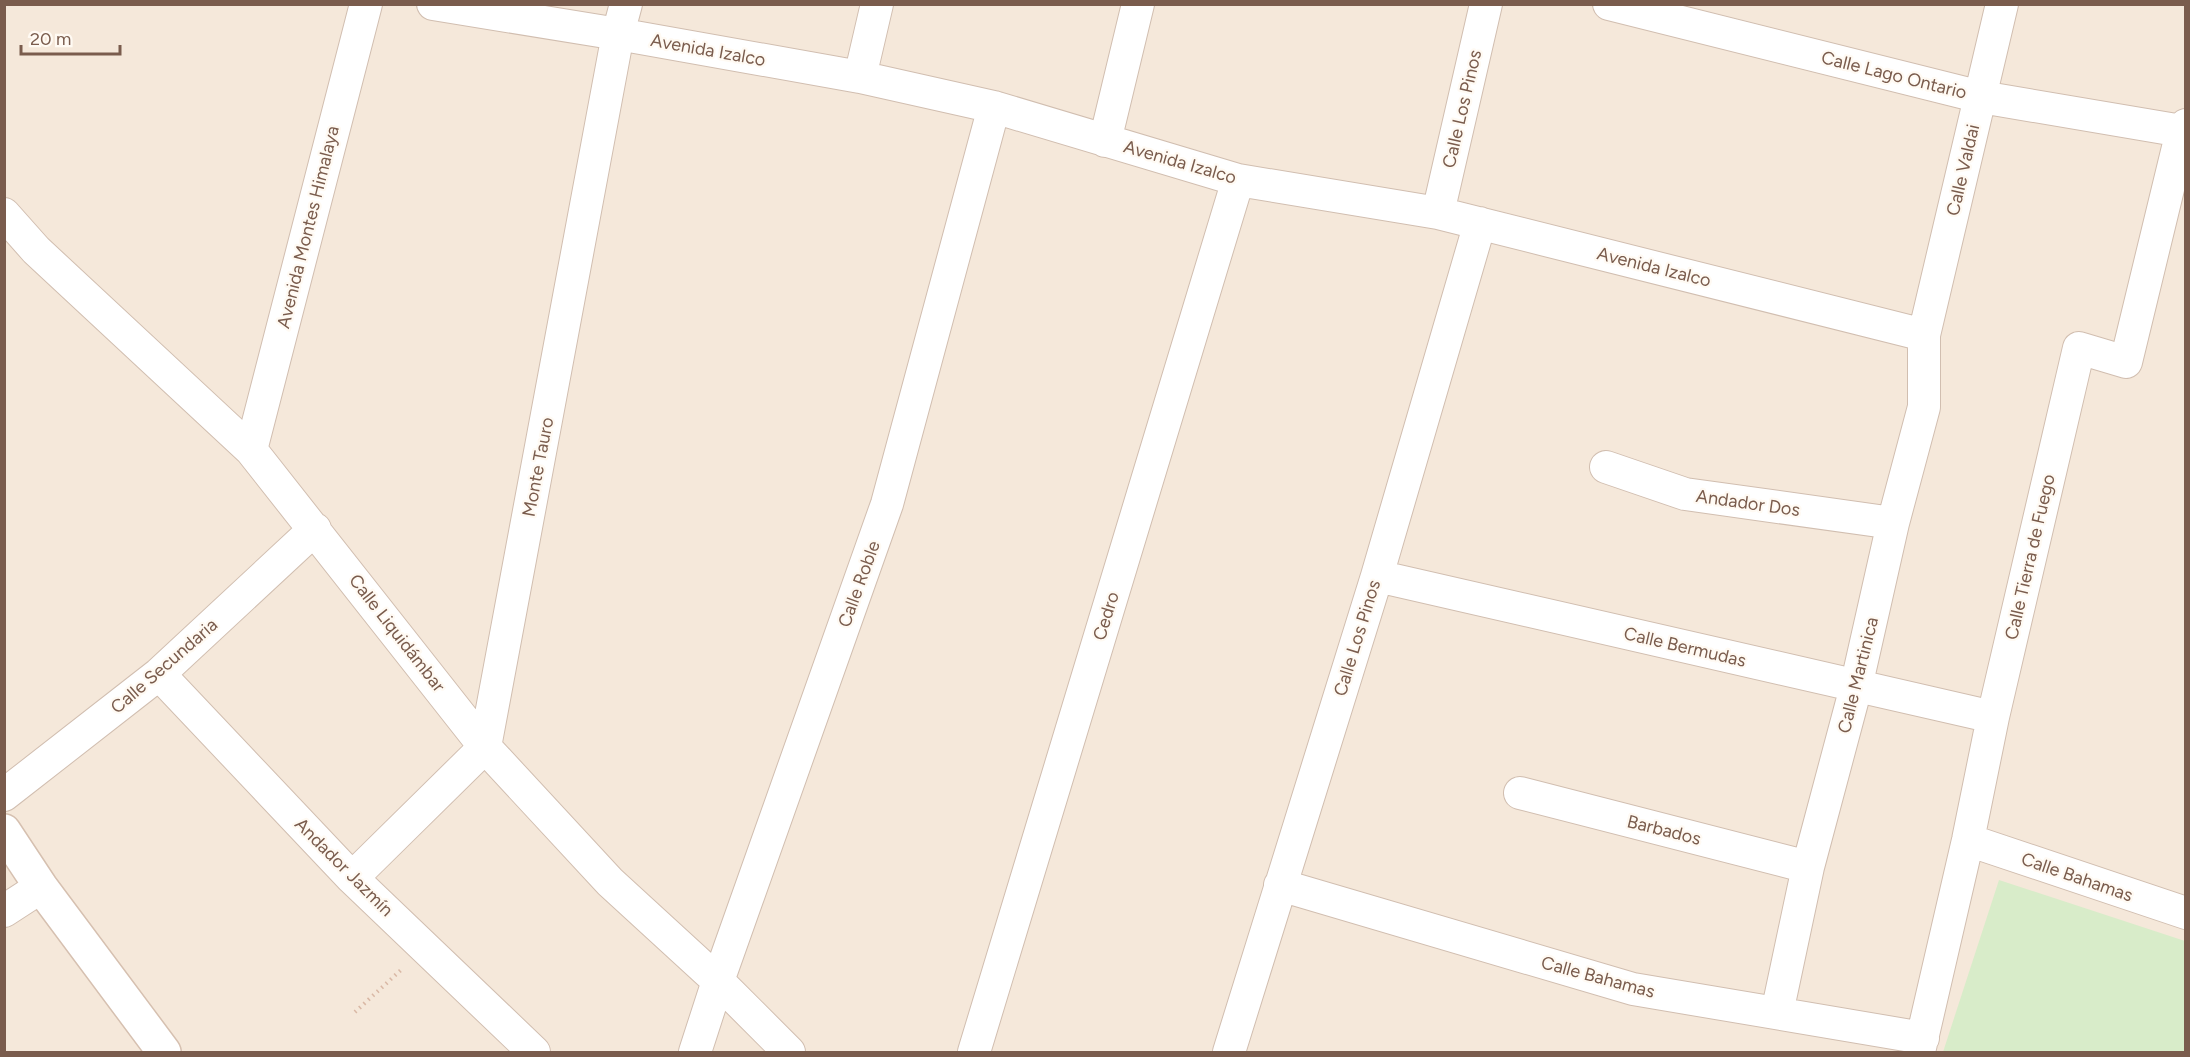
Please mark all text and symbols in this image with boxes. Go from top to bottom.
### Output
scale bar [21,18,120,56]
text: 20 m [30,28,71,50]
street label: Avenida Izalco [649,29,767,71]
street label: Calle Lago Ontario [1819,46,1969,104]
street label: Calle Los Pinos [1438,48,1486,170]
street label: Calle Valdai [1942,122,1984,218]
street label: Avenida Montes Himalaya [272,123,344,331]
street label: Avenida Izalco [1121,135,1239,189]
street label: Avenida Izalco [1595,242,1713,292]
street label: Monte Tauro [518,415,558,519]
street label: Calle Tierra de Fuego [2000,472,2060,642]
street label: Andador Dos [1695,485,1801,521]
street label: Calle Roble [833,538,885,630]
street label: Calle Liquidámbar [344,570,450,696]
street label: Calle Los Pinos [1329,577,1385,699]
street label: Cedro [1088,589,1124,643]
street label: Calle Secundaria [106,614,222,718]
street label: Calle Martinica [1833,615,1883,735]
street label: Calle Bermudas [1622,622,1748,672]
street label: Barbados [1625,810,1703,850]
street label: Andador Jazmín [290,813,398,921]
street label: Calle Bahamas [2018,848,2136,906]
street label: Calle Bahamas [1539,951,1657,1003]

